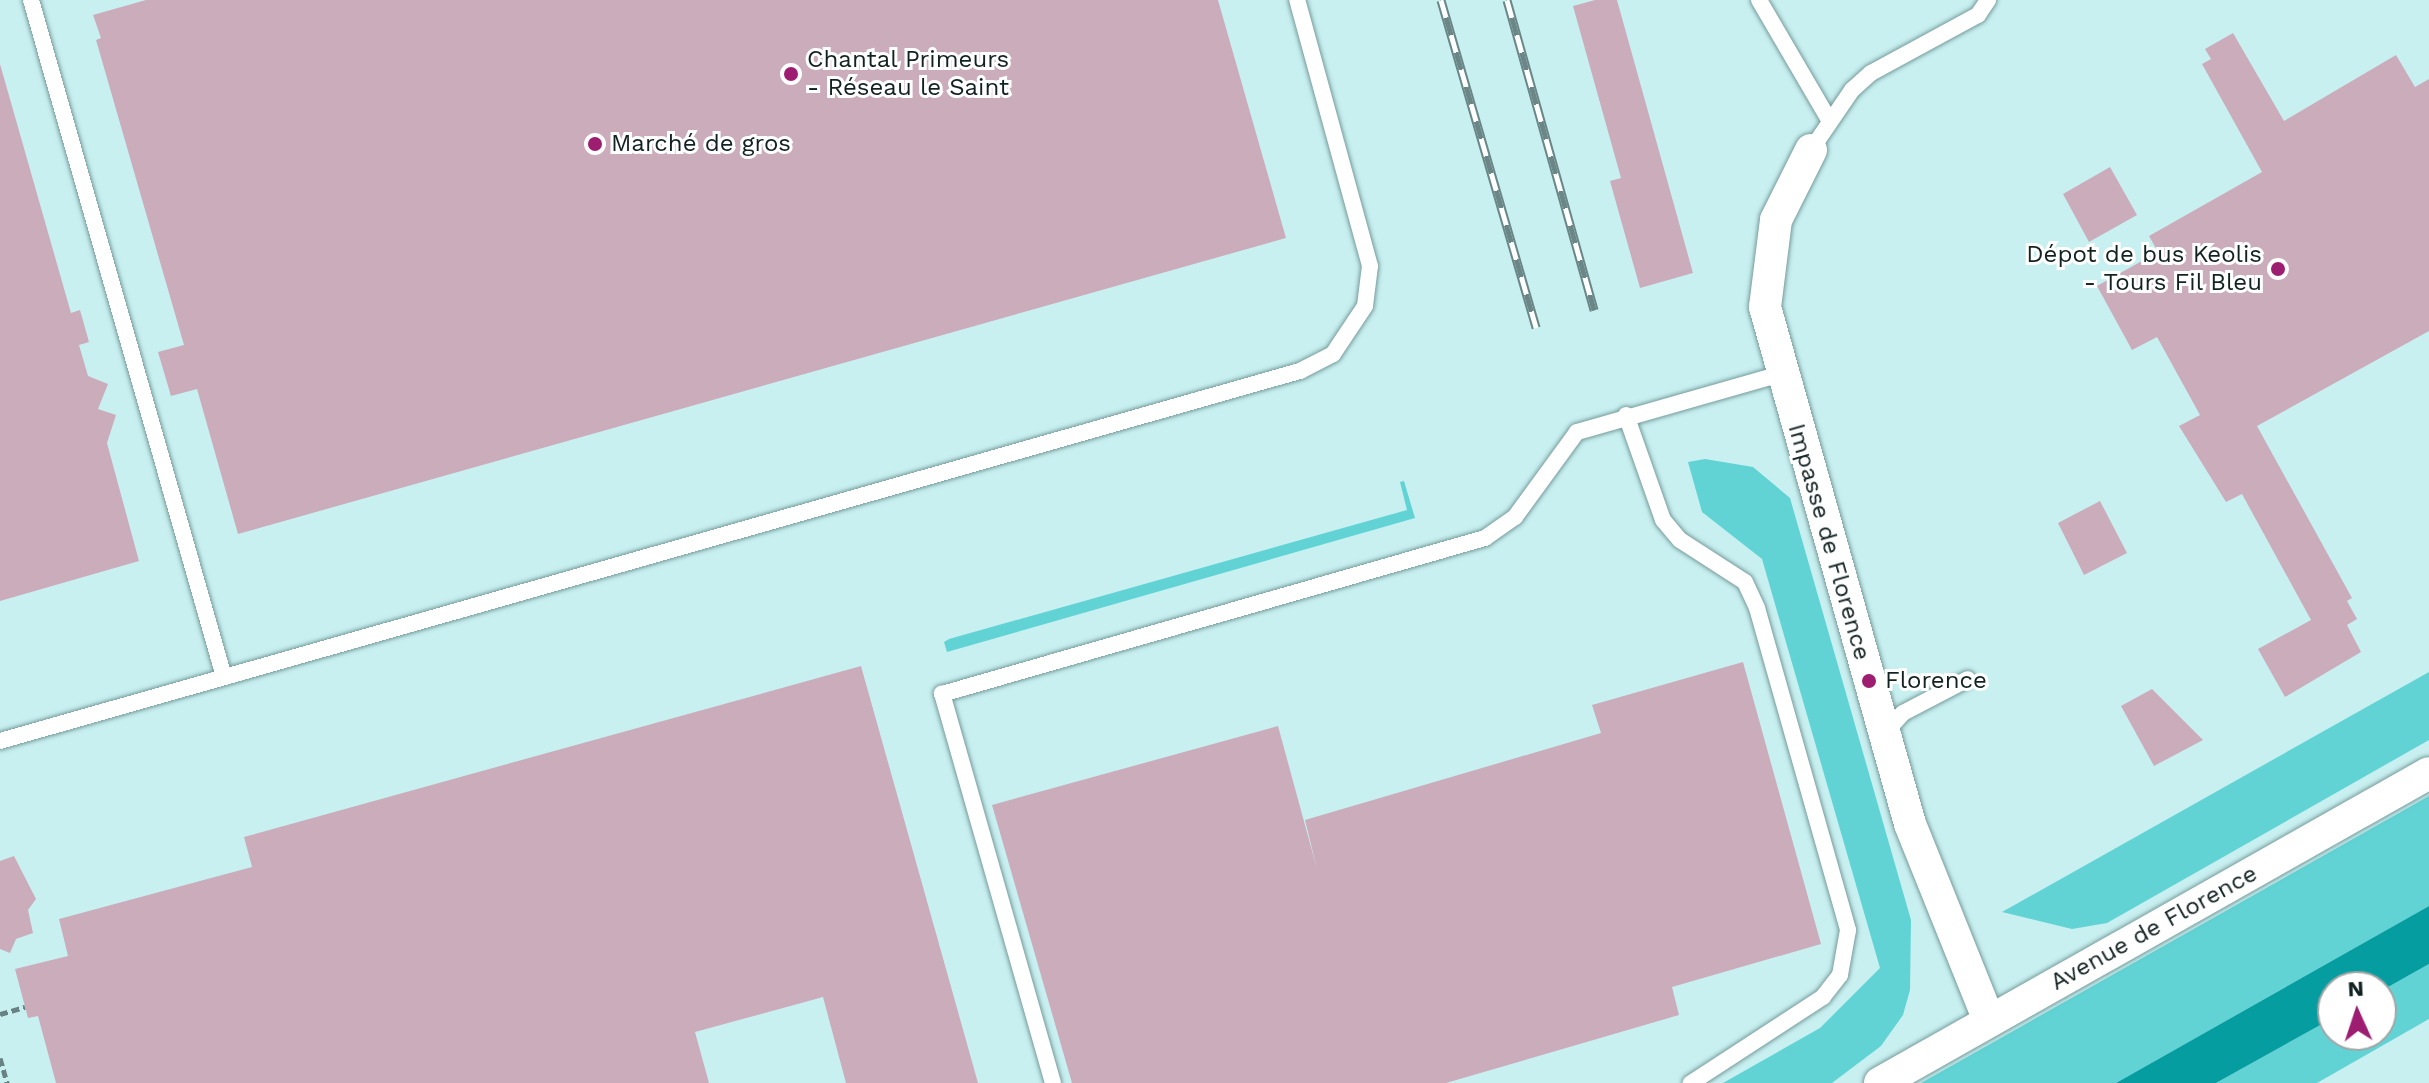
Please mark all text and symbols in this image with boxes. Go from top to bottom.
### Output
place label: Chantal Primeurs - Réseau le Saint [807,46,1010,102]
marker: Chantal Primeurs - Réseau le Saint [782,65,800,83]
place label: Marché de gros [611,130,791,158]
marker: Marché de gros [586,135,604,153]
place label: Dépot de bus Keolis - Tours Fil Bleu [2026,241,2262,297]
marker: Dépot de bus Keolis - Tours Fil Bleu [2269,260,2287,278]
street label: Impasse de Florence [1781,420,1877,664]
place label: Florence [1885,667,1987,695]
marker: Florence [1860,672,1878,690]
street label: Avenue de Florence [2046,859,2262,997]
north arrow [2317,971,2397,1051]
text: N [2347,976,2365,1001]

